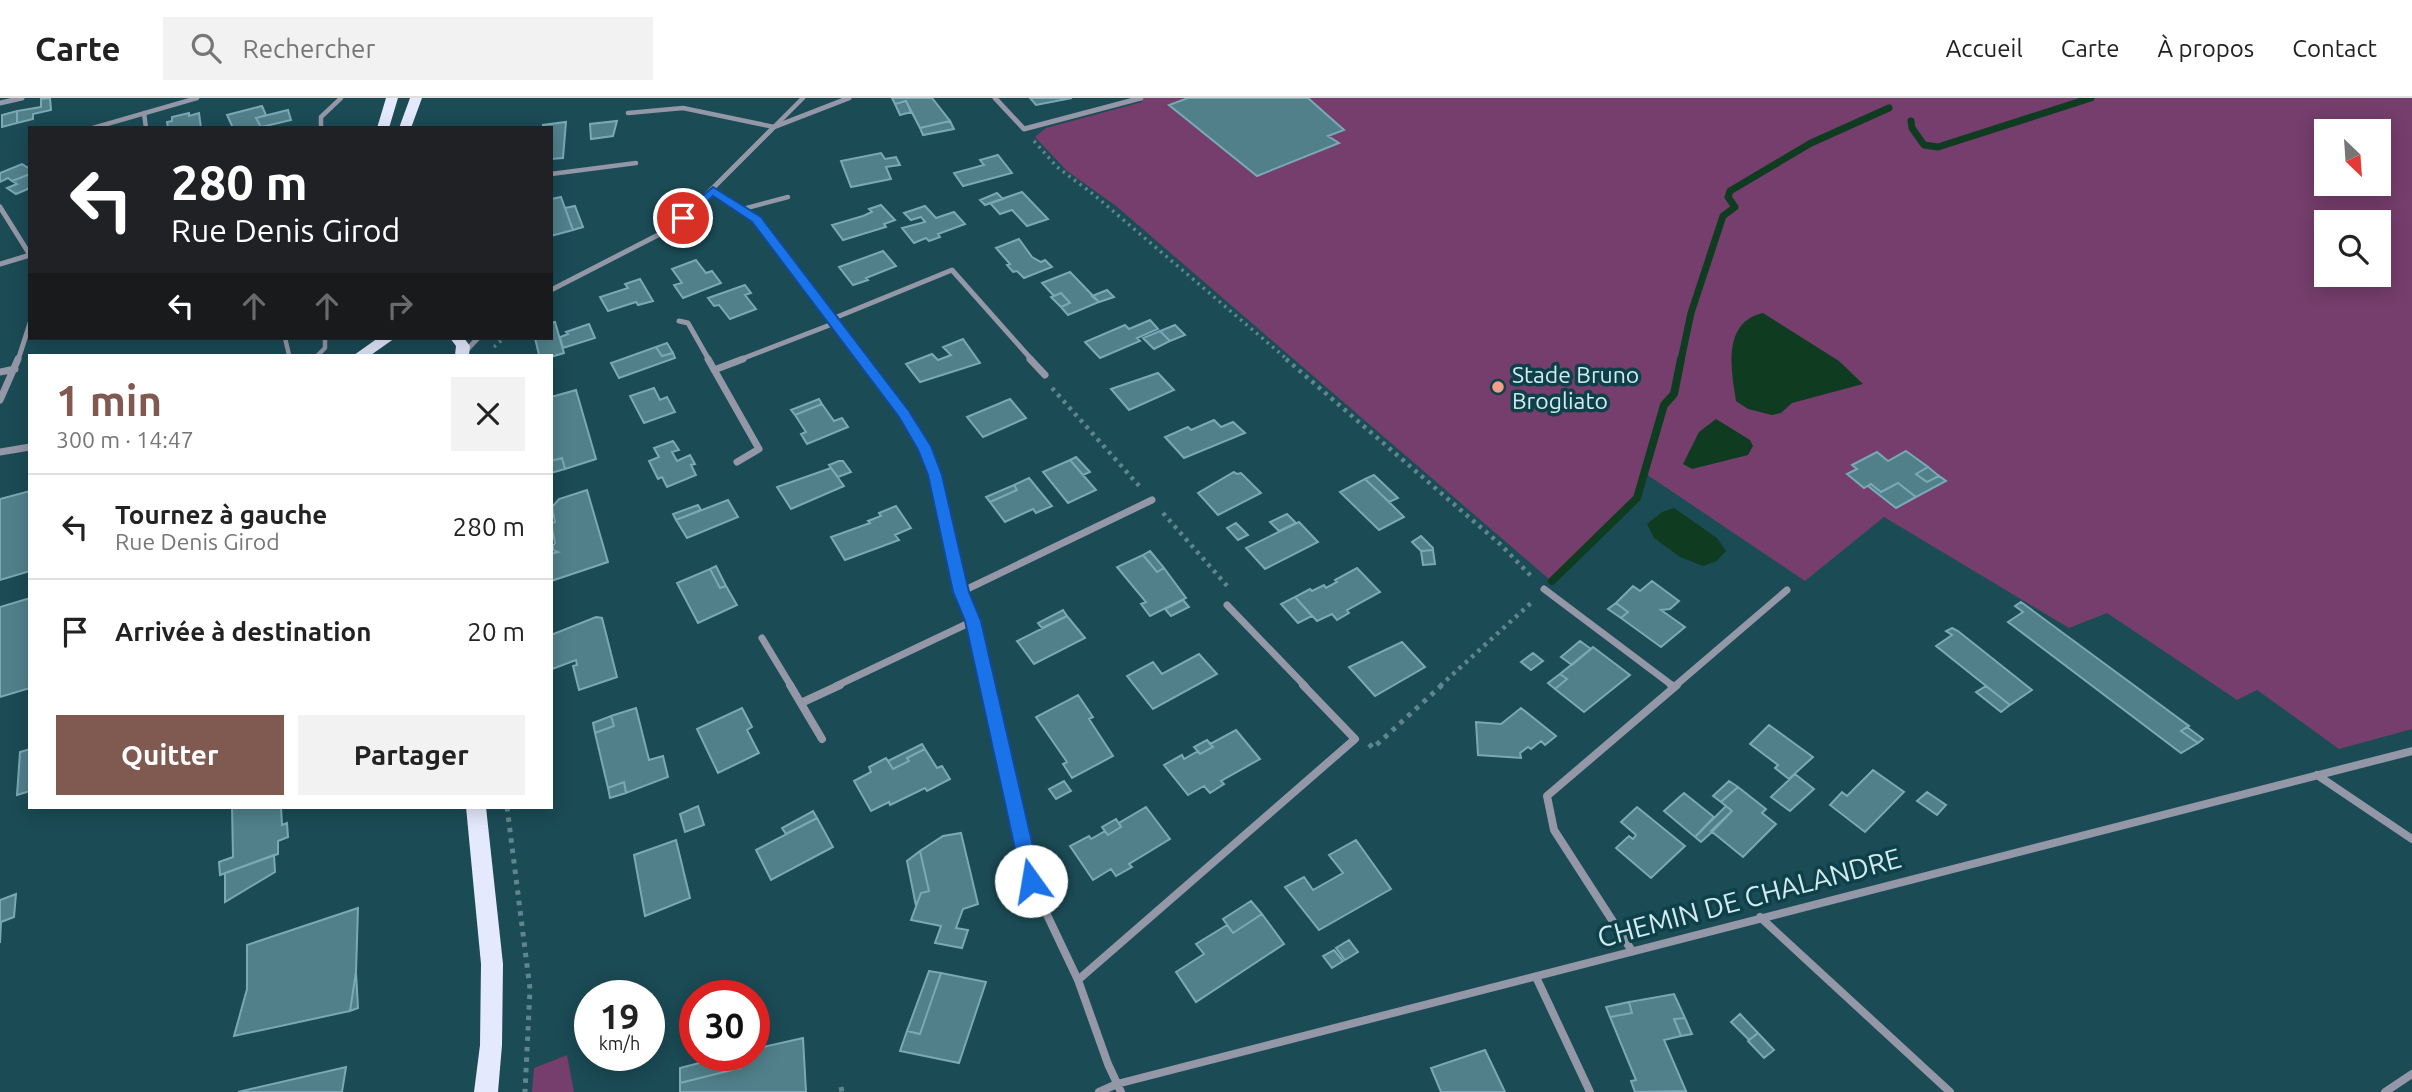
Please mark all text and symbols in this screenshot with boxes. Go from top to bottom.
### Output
search box [163,17,653,80]
icon: search [187,29,225,67]
text: Carte [35,30,121,67]
text: Rechercher [243,34,375,63]
text: Accueil [1946,35,2023,62]
text: Carte [2061,35,2120,62]
text: À propos [2158,35,2254,62]
text: Contact [2292,35,2377,62]
north arrow [2314,119,2390,196]
map controls [2314,119,2391,287]
icon: left [56,154,147,245]
text: 280 m [171,154,308,209]
pin [653,188,713,248]
icon: arrive [664,199,702,237]
button: search [2314,210,2391,287]
text: Rue Denis Girod [171,212,400,248]
icon: left [162,287,200,325]
icon: ahead [235,287,273,325]
icon: ahead [308,287,346,325]
icon: right [381,287,419,325]
place label: Stade Bruno Brogliato [1512,362,1639,413]
text: 1 min [56,377,162,424]
button: close [451,377,525,451]
marker: Stade Bruno Brogliato [1490,379,1506,395]
text: 300 m · 14:47 [56,427,194,452]
text: Tournez à gauche [115,500,327,529]
icon: left [56,508,94,546]
text: 280 m [453,512,525,541]
text: Rue Denis Girod [115,529,280,554]
icon: arrive [56,613,94,651]
text: Arrivée à destination [115,617,371,646]
text: 20 m [467,617,525,646]
button: Quitter [56,715,284,795]
button: Partager [298,715,525,795]
street label: CHEMIN DE CHALANDRE [1594,841,1904,953]
position arrow [994,844,1068,918]
speed limit sign: 30 [679,980,770,1071]
text: 19 [600,996,639,1036]
text: km/h [599,1033,640,1053]

